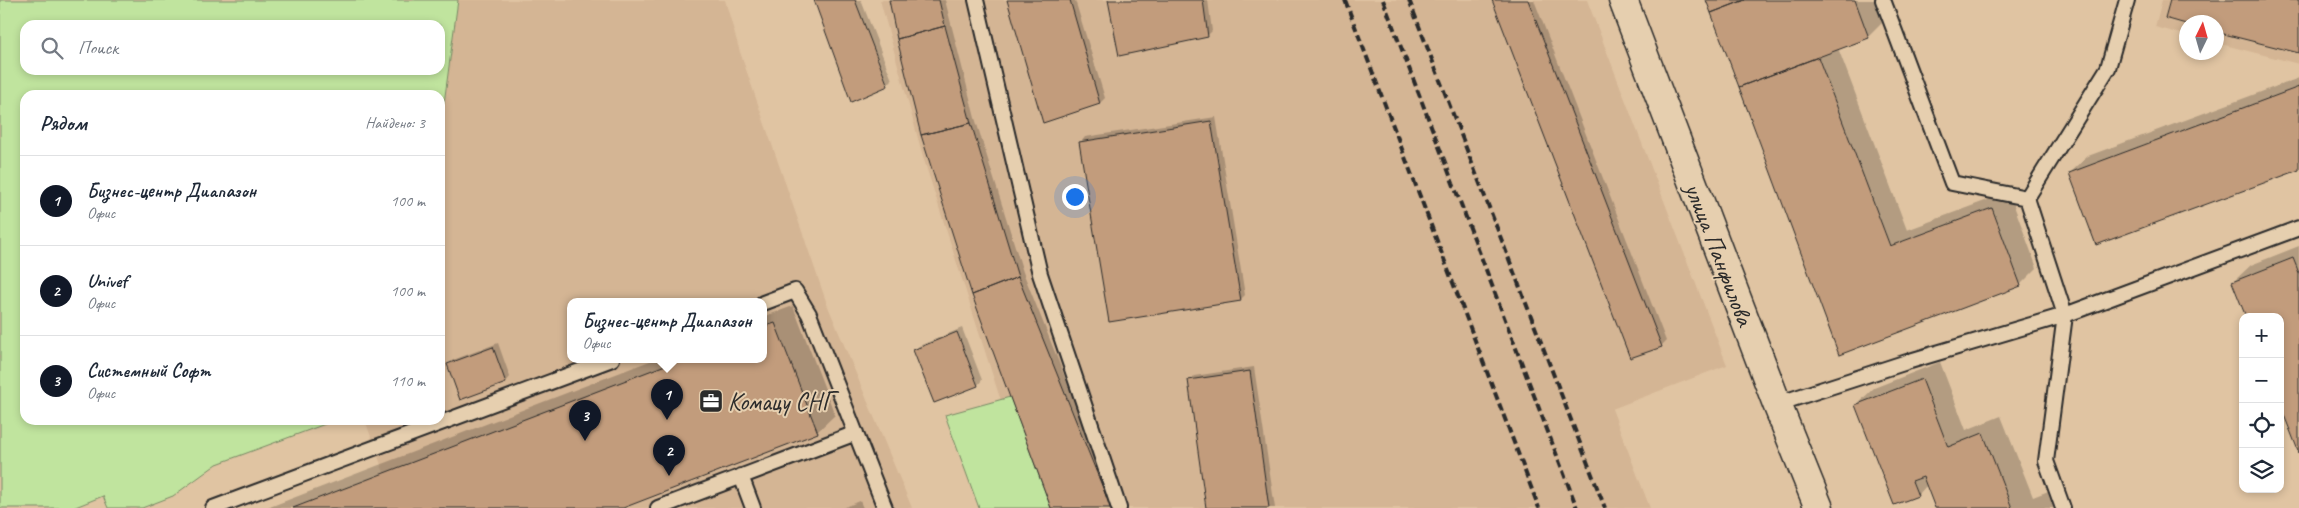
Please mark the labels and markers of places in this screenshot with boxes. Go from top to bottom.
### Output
pin: 1 [651,379,683,420]
place label: Комацу СНГ [728,386,839,418]
office icon: Комацу СНГ [698,388,724,414]
pin: 3 [569,400,601,441]
pin: 2 [653,435,685,476]

